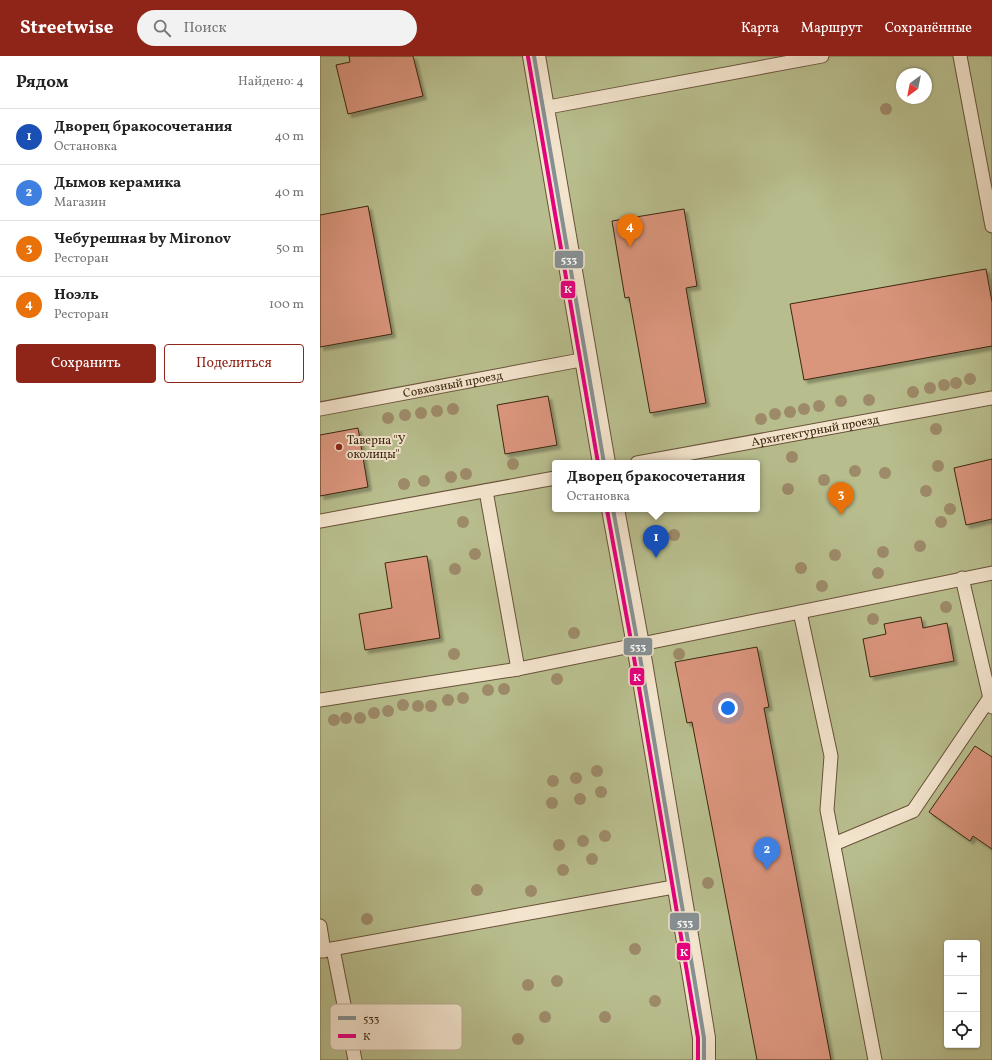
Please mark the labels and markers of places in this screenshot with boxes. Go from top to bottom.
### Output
pin: 4 [617,214,643,247]
place label: Таверна "У околицы" [347,433,406,463]
marker: Таверна "У околицы" [334,442,344,452]
pin: 3 [828,482,854,515]
pin: 1 [643,525,669,558]
pin: 2 [754,837,780,870]

